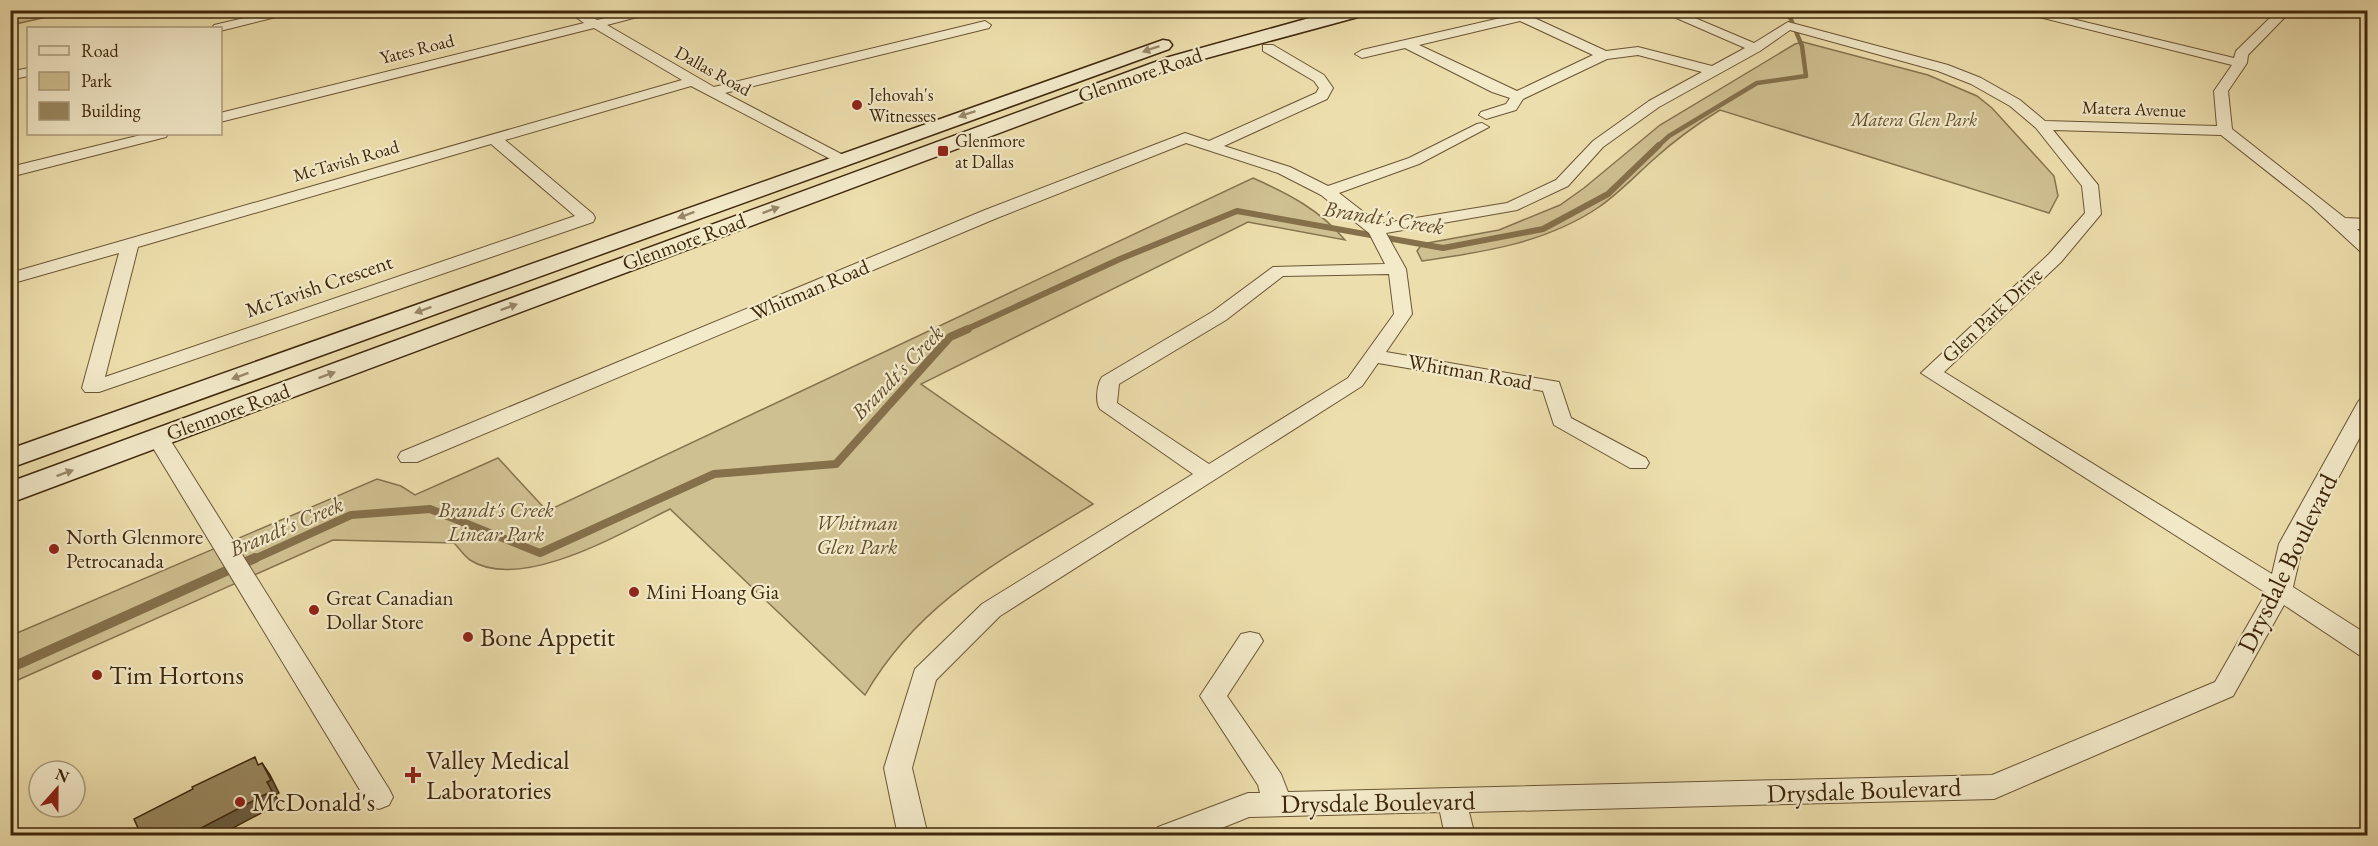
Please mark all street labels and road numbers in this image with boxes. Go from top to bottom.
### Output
street label: Yates Road [377,28,457,69]
street label: Dallas Road [671,40,756,101]
street label: Glenmore Road [1074,41,1206,108]
street label: Matera Avenue [2082,95,2186,122]
street label: McTavish Road [290,134,402,187]
street label: Glenmore Road [618,207,750,276]
street label: McTavish Crescent [242,248,396,323]
street label: Whitman Road [747,252,873,327]
street label: Glen Park Drive [1935,261,2048,368]
street label: Whitman Road [1406,347,1535,396]
street label: Glenmore Road [162,377,294,446]
street label: Drysdale Boulevard [2229,467,2345,658]
street label: Drysdale Boulevard [1766,770,1963,810]
street label: Drysdale Boulevard [1280,783,1476,821]

